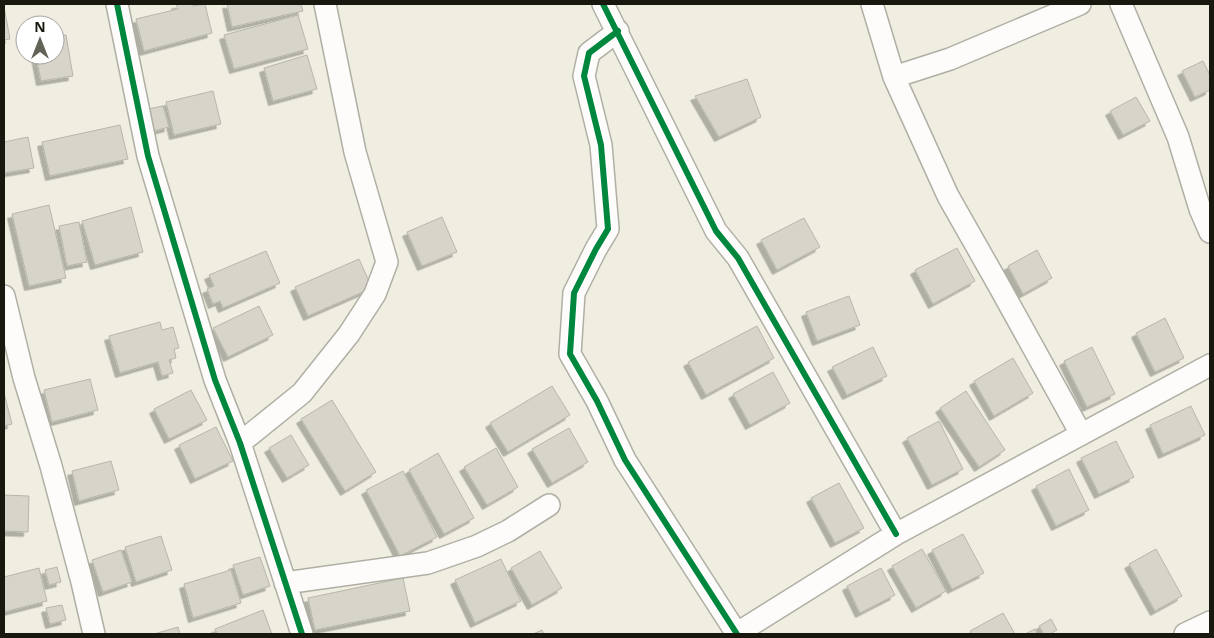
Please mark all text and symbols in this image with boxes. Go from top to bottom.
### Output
north arrow [15,15,65,65]
text: N [34,17,46,36]

